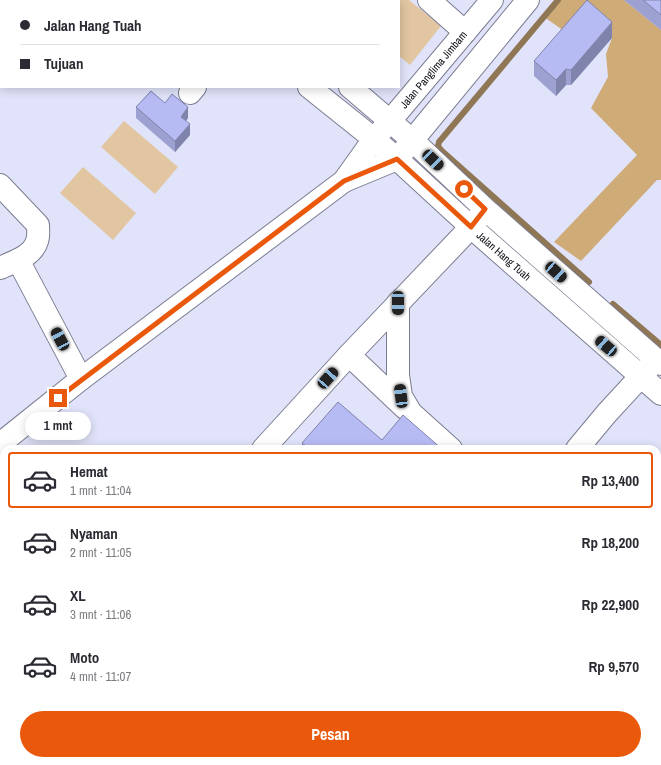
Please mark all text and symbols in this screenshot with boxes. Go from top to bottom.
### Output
text: Jalan Hang Tuah [44,15,142,36]
street label: Jalan Panglima Jimbam [397,28,470,111]
text: Tujuan [44,53,83,74]
car [420,147,446,173]
route start [455,180,473,198]
street label: Jalan Hang Tuah [474,228,534,284]
car [543,260,569,284]
car [392,291,404,315]
car [49,326,71,352]
car [593,334,619,358]
car [316,365,340,391]
car [394,383,408,409]
route end [49,389,67,407]
callout: 1 mnt [25,412,91,440]
text: 1 mnt [44,417,72,434]
text: Hemat [70,461,108,482]
icon: car [22,462,58,498]
text: Rp 13,400 [582,470,639,491]
text: 1 mnt · 11:04 [70,482,131,499]
text: Nyaman [70,523,118,544]
icon: car [22,524,58,560]
text: Rp 18,200 [582,532,639,553]
text: 2 mnt · 11:05 [70,544,131,561]
text: XL [70,585,86,606]
icon: car [22,586,58,622]
text: Rp 22,900 [582,594,639,615]
text: 3 mnt · 11:06 [70,606,131,623]
text: Moto [70,647,99,668]
icon: car [22,648,58,684]
text: Rp 9,570 [588,656,639,677]
text: 4 mnt · 11:07 [70,668,131,685]
button: Pesan [20,711,641,757]

